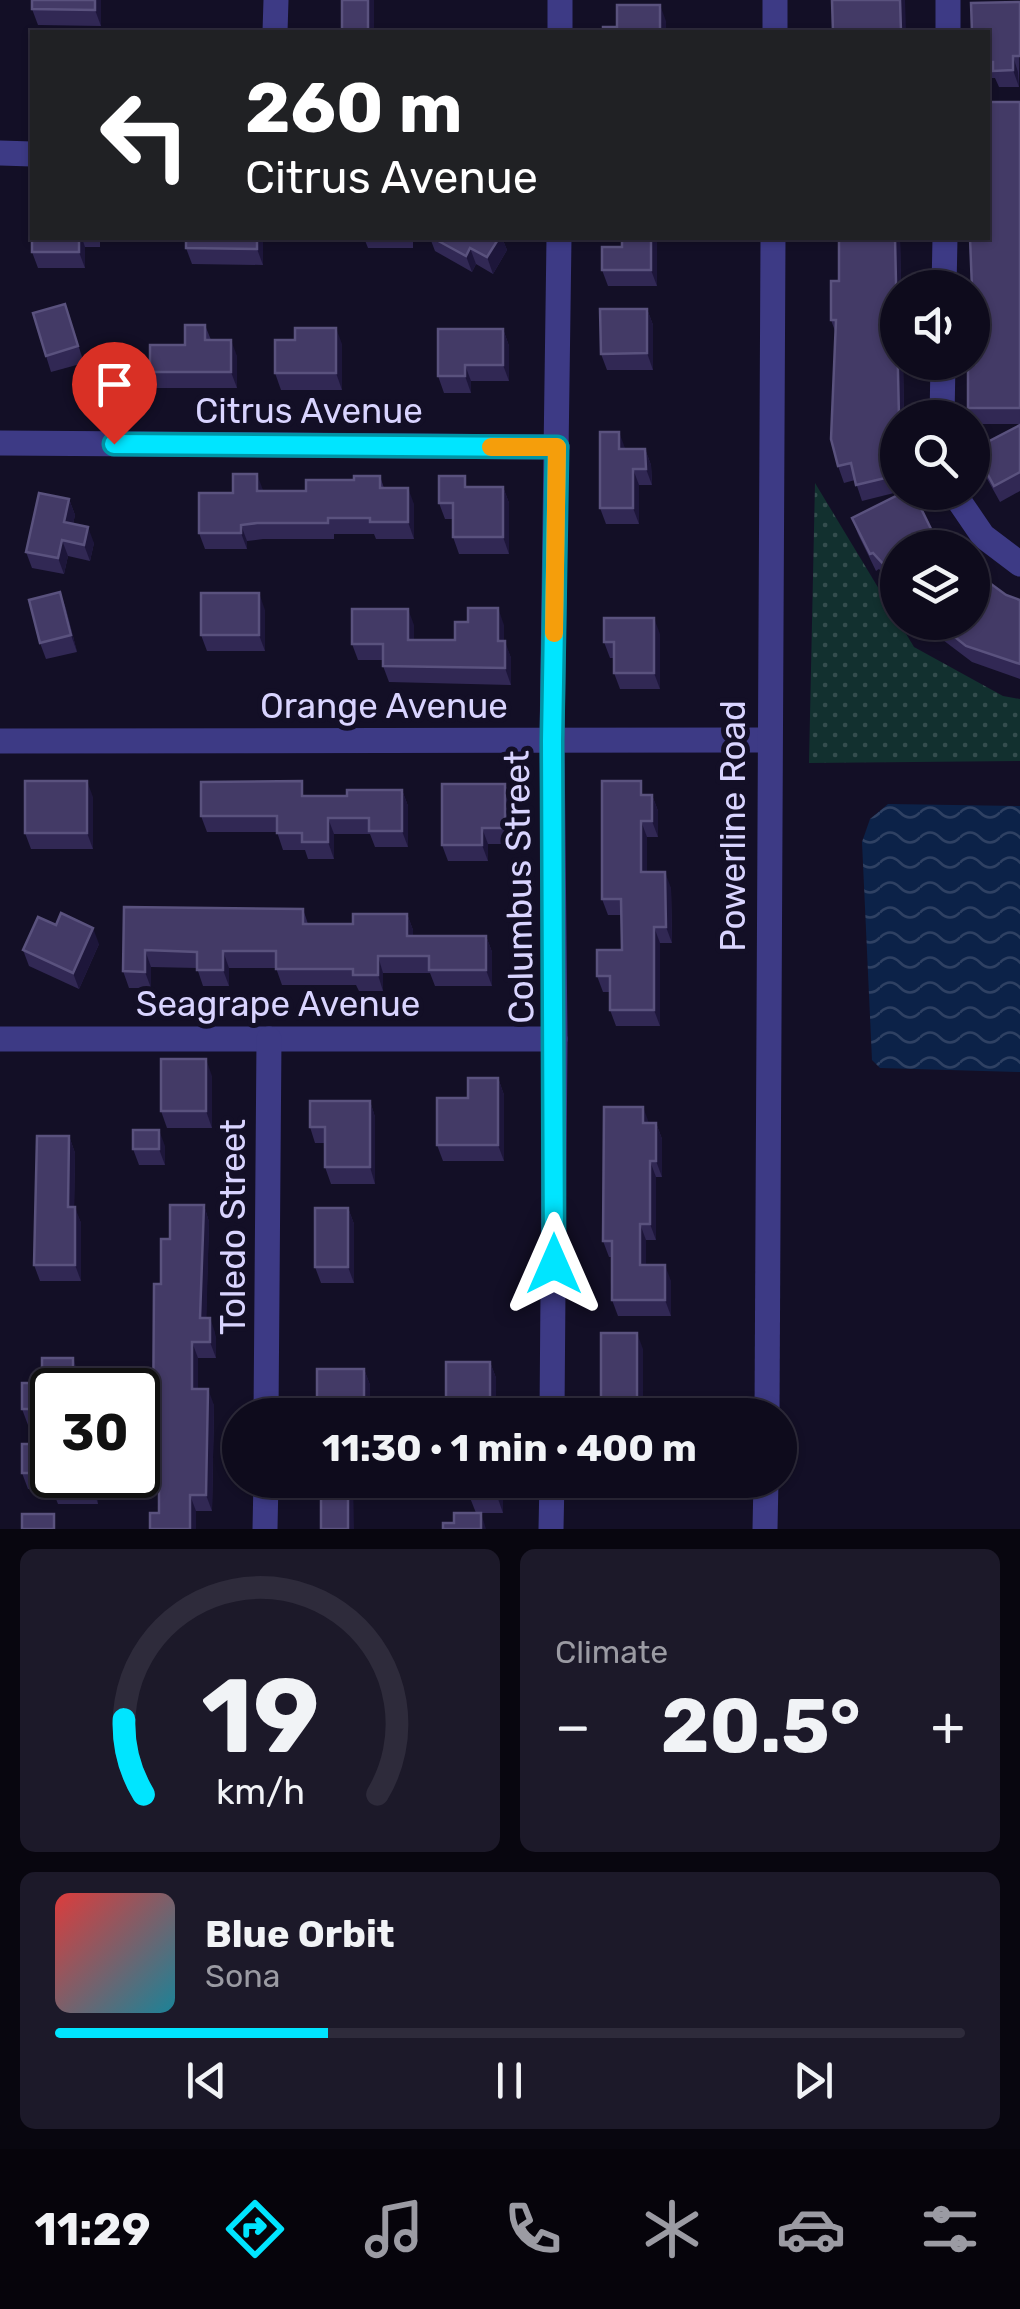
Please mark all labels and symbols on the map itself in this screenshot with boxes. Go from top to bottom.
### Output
pin [72,342,157,445]
street label: Citrus Avenue [195,390,423,432]
street label: Orange Avenue [260,685,508,727]
street label: Powerline Road [712,700,754,952]
street label: Columbus Street [496,750,542,1024]
street label: Seagrape Avenue [136,983,420,1025]
street label: Toledo Street [212,1119,254,1335]
position arrow [502,1212,606,1316]
speed limit sign: 30 [30,1368,160,1498]

